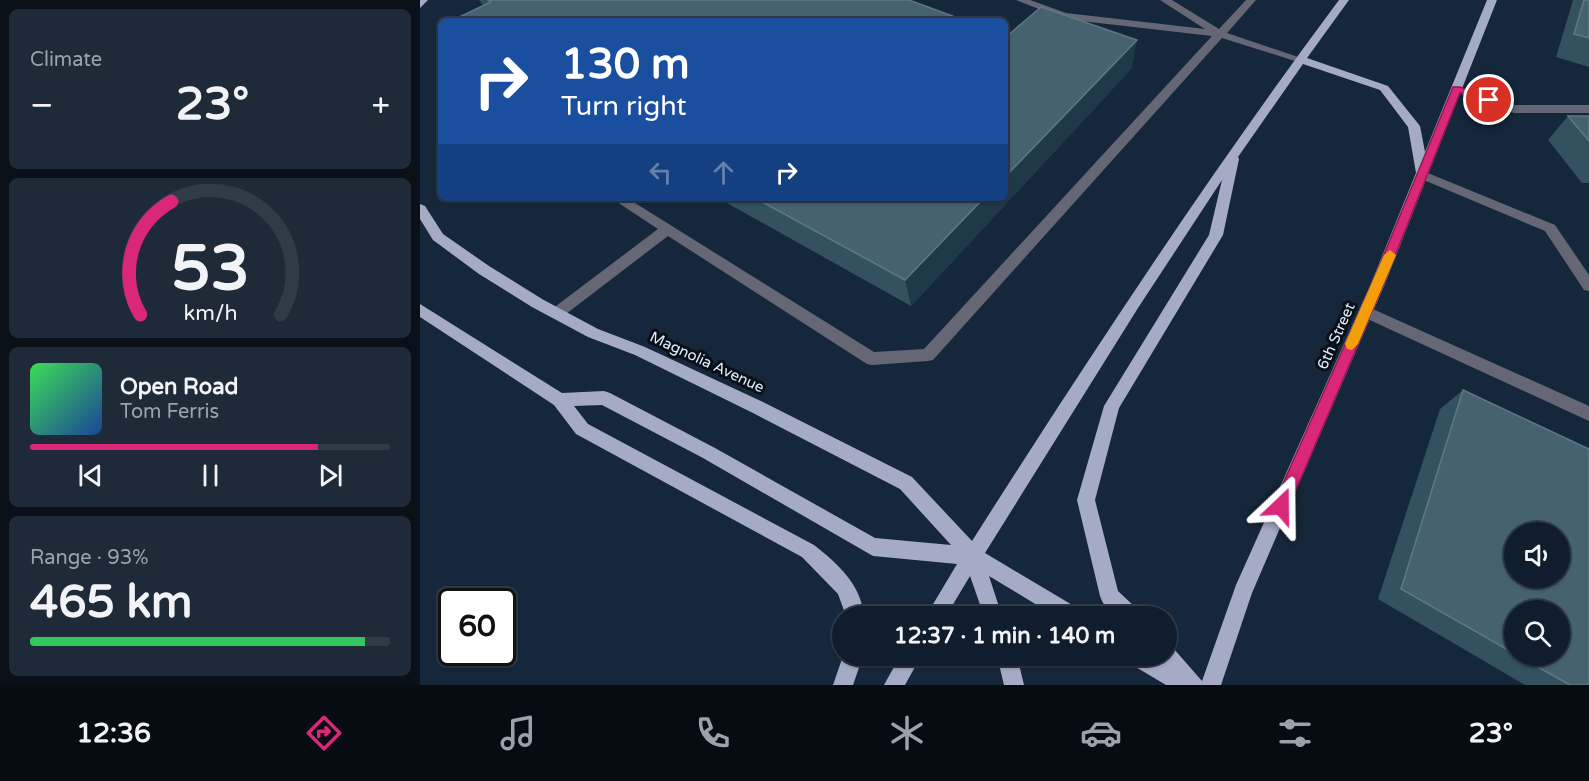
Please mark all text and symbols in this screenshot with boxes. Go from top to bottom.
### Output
text: 130 m [561,39,690,90]
icon: right [462,42,540,120]
text: Climate [30,48,102,72]
pin [1463,74,1514,125]
text: 23° [176,78,249,132]
icon: arrive [1472,83,1505,116]
text: − [30,86,54,125]
text: + [371,86,390,125]
text: Turn right [561,90,687,123]
icon: left [644,156,677,189]
icon: ahead [707,156,740,189]
icon: right [770,156,803,189]
text: 53 [171,232,249,307]
text: km/h [183,300,237,326]
street label: 6th Street [1313,300,1359,372]
street label: Magnolia Avenue [647,328,767,396]
text: Open Road [120,374,238,400]
text: Tom Ferris [120,400,219,424]
icon: previous [74,459,107,492]
icon: pause [194,459,227,492]
icon: next [314,459,347,492]
position arrow [1249,474,1313,538]
map controls [1504,522,1570,666]
button: sound [1504,522,1570,588]
text: Range · 93% [30,546,149,570]
text: 465 km [30,576,192,630]
speed limit sign: 60 [438,588,516,666]
button: search [1504,600,1570,666]
text: 12:37 · 1 min · 140 m [894,623,1115,649]
icon: directions [303,712,345,754]
icon: music [497,712,539,754]
icon: phone [692,712,734,754]
icon: climate [886,712,928,754]
icon: car [1080,712,1122,754]
icon: filters [1274,712,1316,754]
text: 12:36 [76,717,151,750]
text: 23° [1469,717,1513,750]

